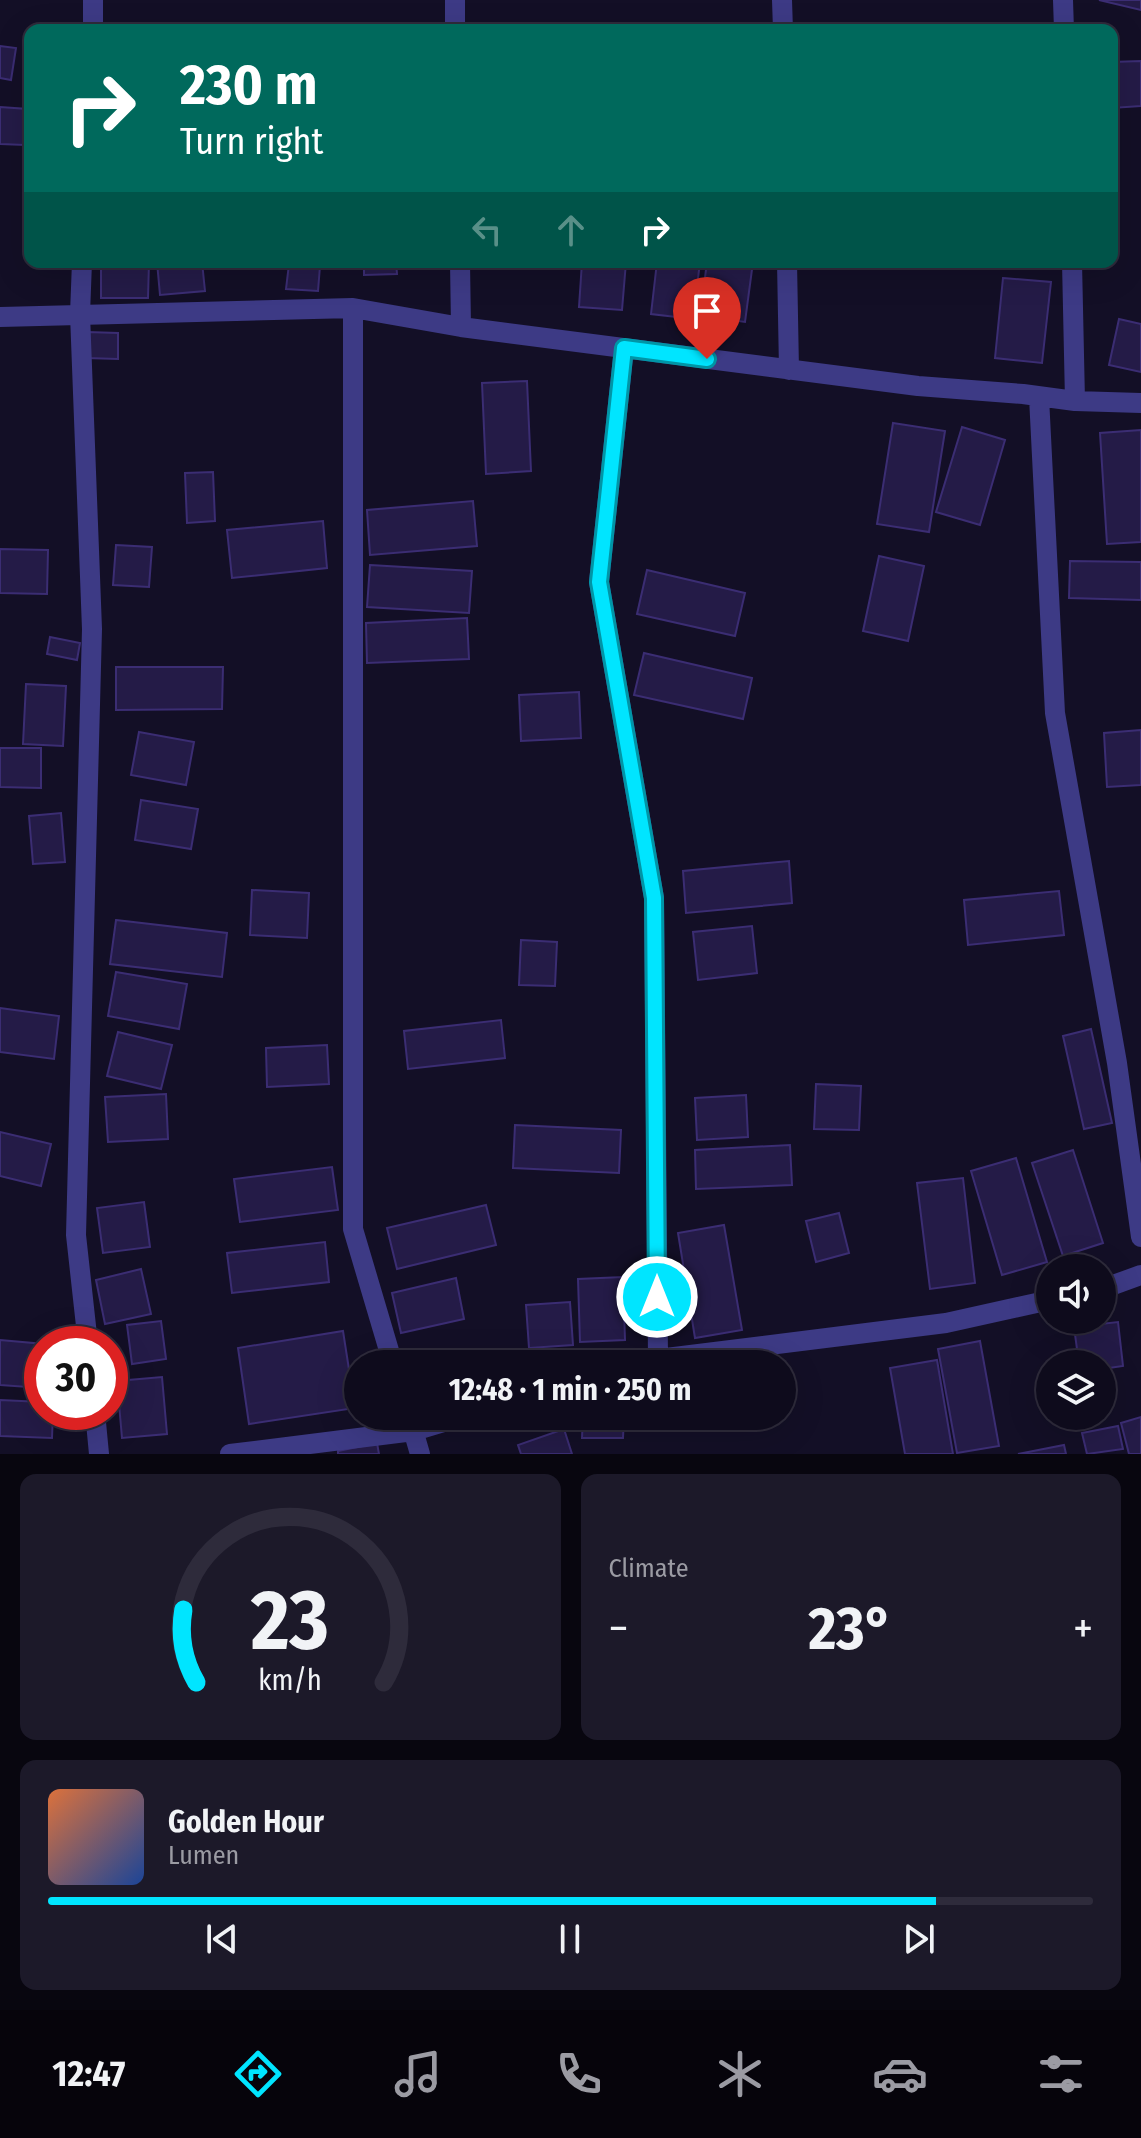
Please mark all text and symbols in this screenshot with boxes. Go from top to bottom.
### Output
text: 230 m [180,52,317,119]
icon: right [48,56,152,160]
text: Turn right [180,120,323,164]
icon: left [465,208,509,252]
icon: ahead [549,208,593,252]
icon: right [633,208,677,252]
pin [673,277,741,359]
icon: arrive [685,289,729,333]
map controls [1036,1254,1116,1430]
button: sound [1036,1254,1116,1334]
position arrow [615,1255,699,1339]
speed limit sign: 30 [24,1326,128,1430]
button: layers [1036,1350,1116,1430]
text: 12:48 · 1 min · 250 m [449,1372,691,1408]
text: Climate [609,1553,689,1584]
text: 23 [250,1571,329,1671]
text: 23° [809,1593,893,1665]
text: − [609,1602,628,1655]
text: + [1073,1602,1093,1655]
text: km/h [258,1663,322,1698]
text: Golden Hour [168,1804,324,1840]
text: Lumen [168,1840,239,1871]
icon: previous [200,1917,244,1961]
icon: pause [548,1917,592,1961]
icon: next [897,1917,941,1961]
icon: directions [230,2046,286,2102]
icon: music [390,2046,446,2102]
icon: phone [551,2046,607,2102]
icon: climate [712,2046,768,2102]
icon: car [872,2046,928,2102]
icon: filters [1033,2046,1089,2102]
text: 12:47 [52,2052,125,2096]

